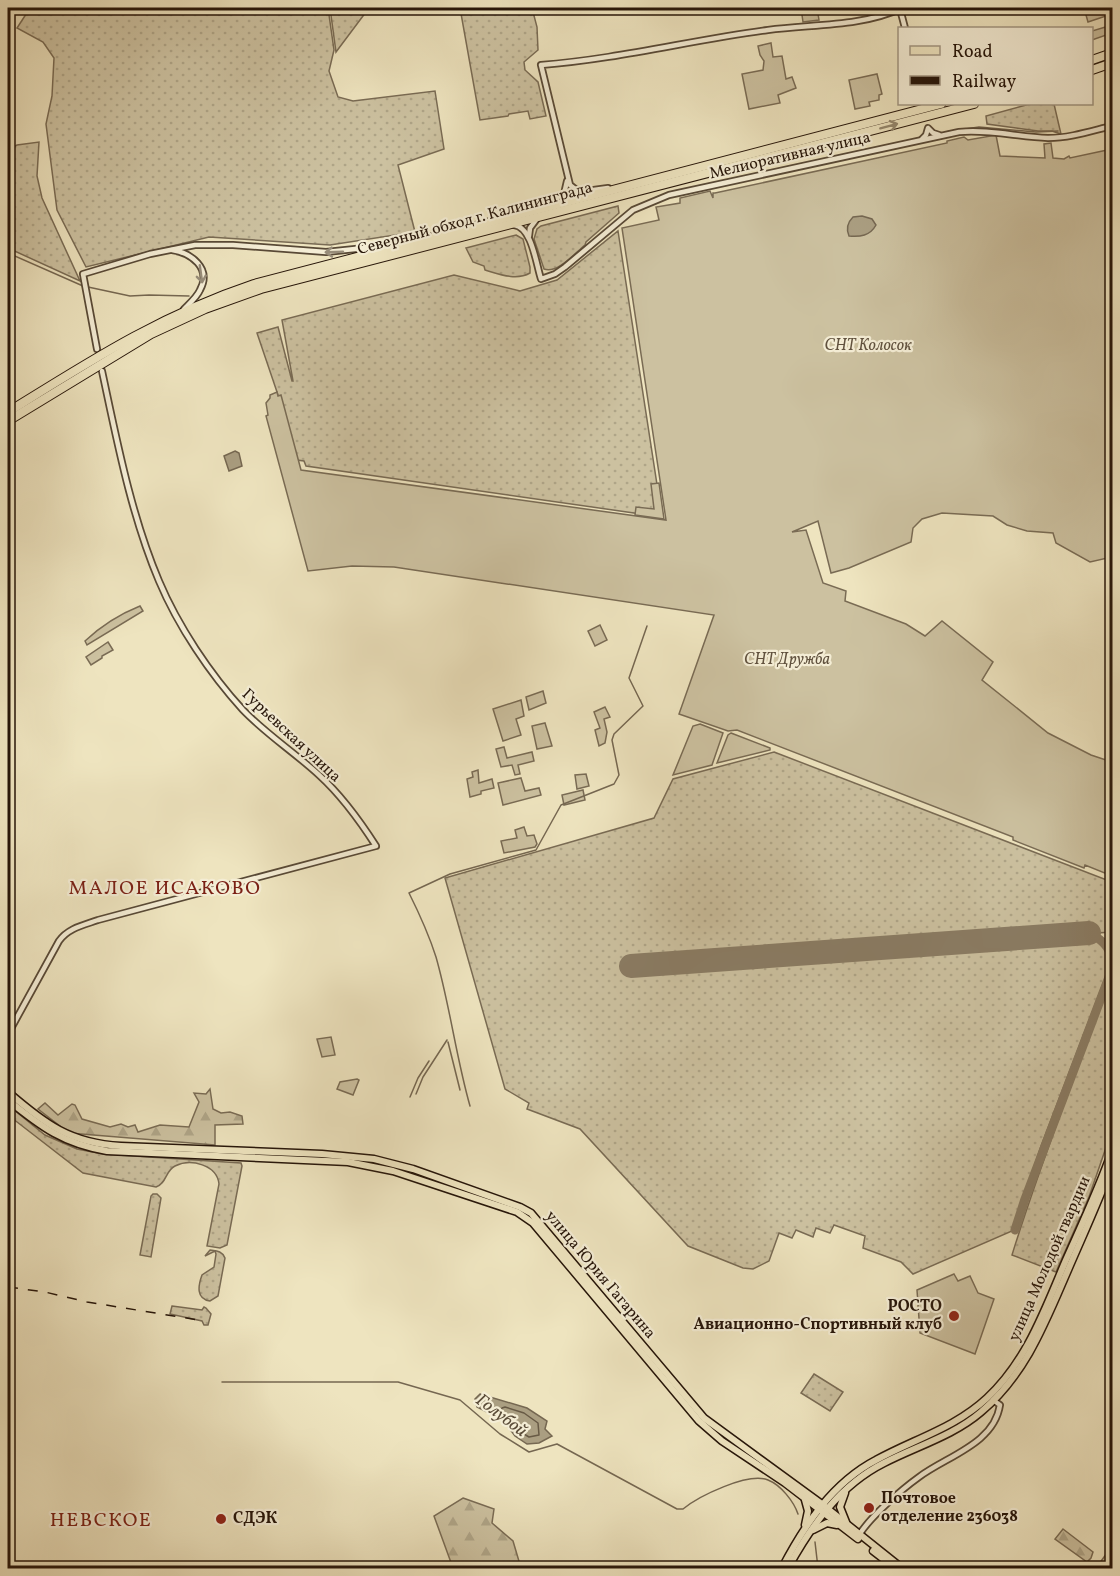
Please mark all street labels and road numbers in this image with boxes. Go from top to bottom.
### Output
street label: Мелиоративная улица [707,127,873,185]
street label: Северный обход г. Калининграда [355,177,595,261]
street label: Гурьевская улица [236,684,346,788]
street label: улица Молодой гвардии [1004,1173,1097,1345]
street label: улица Юрия Гагарина [540,1206,660,1344]

